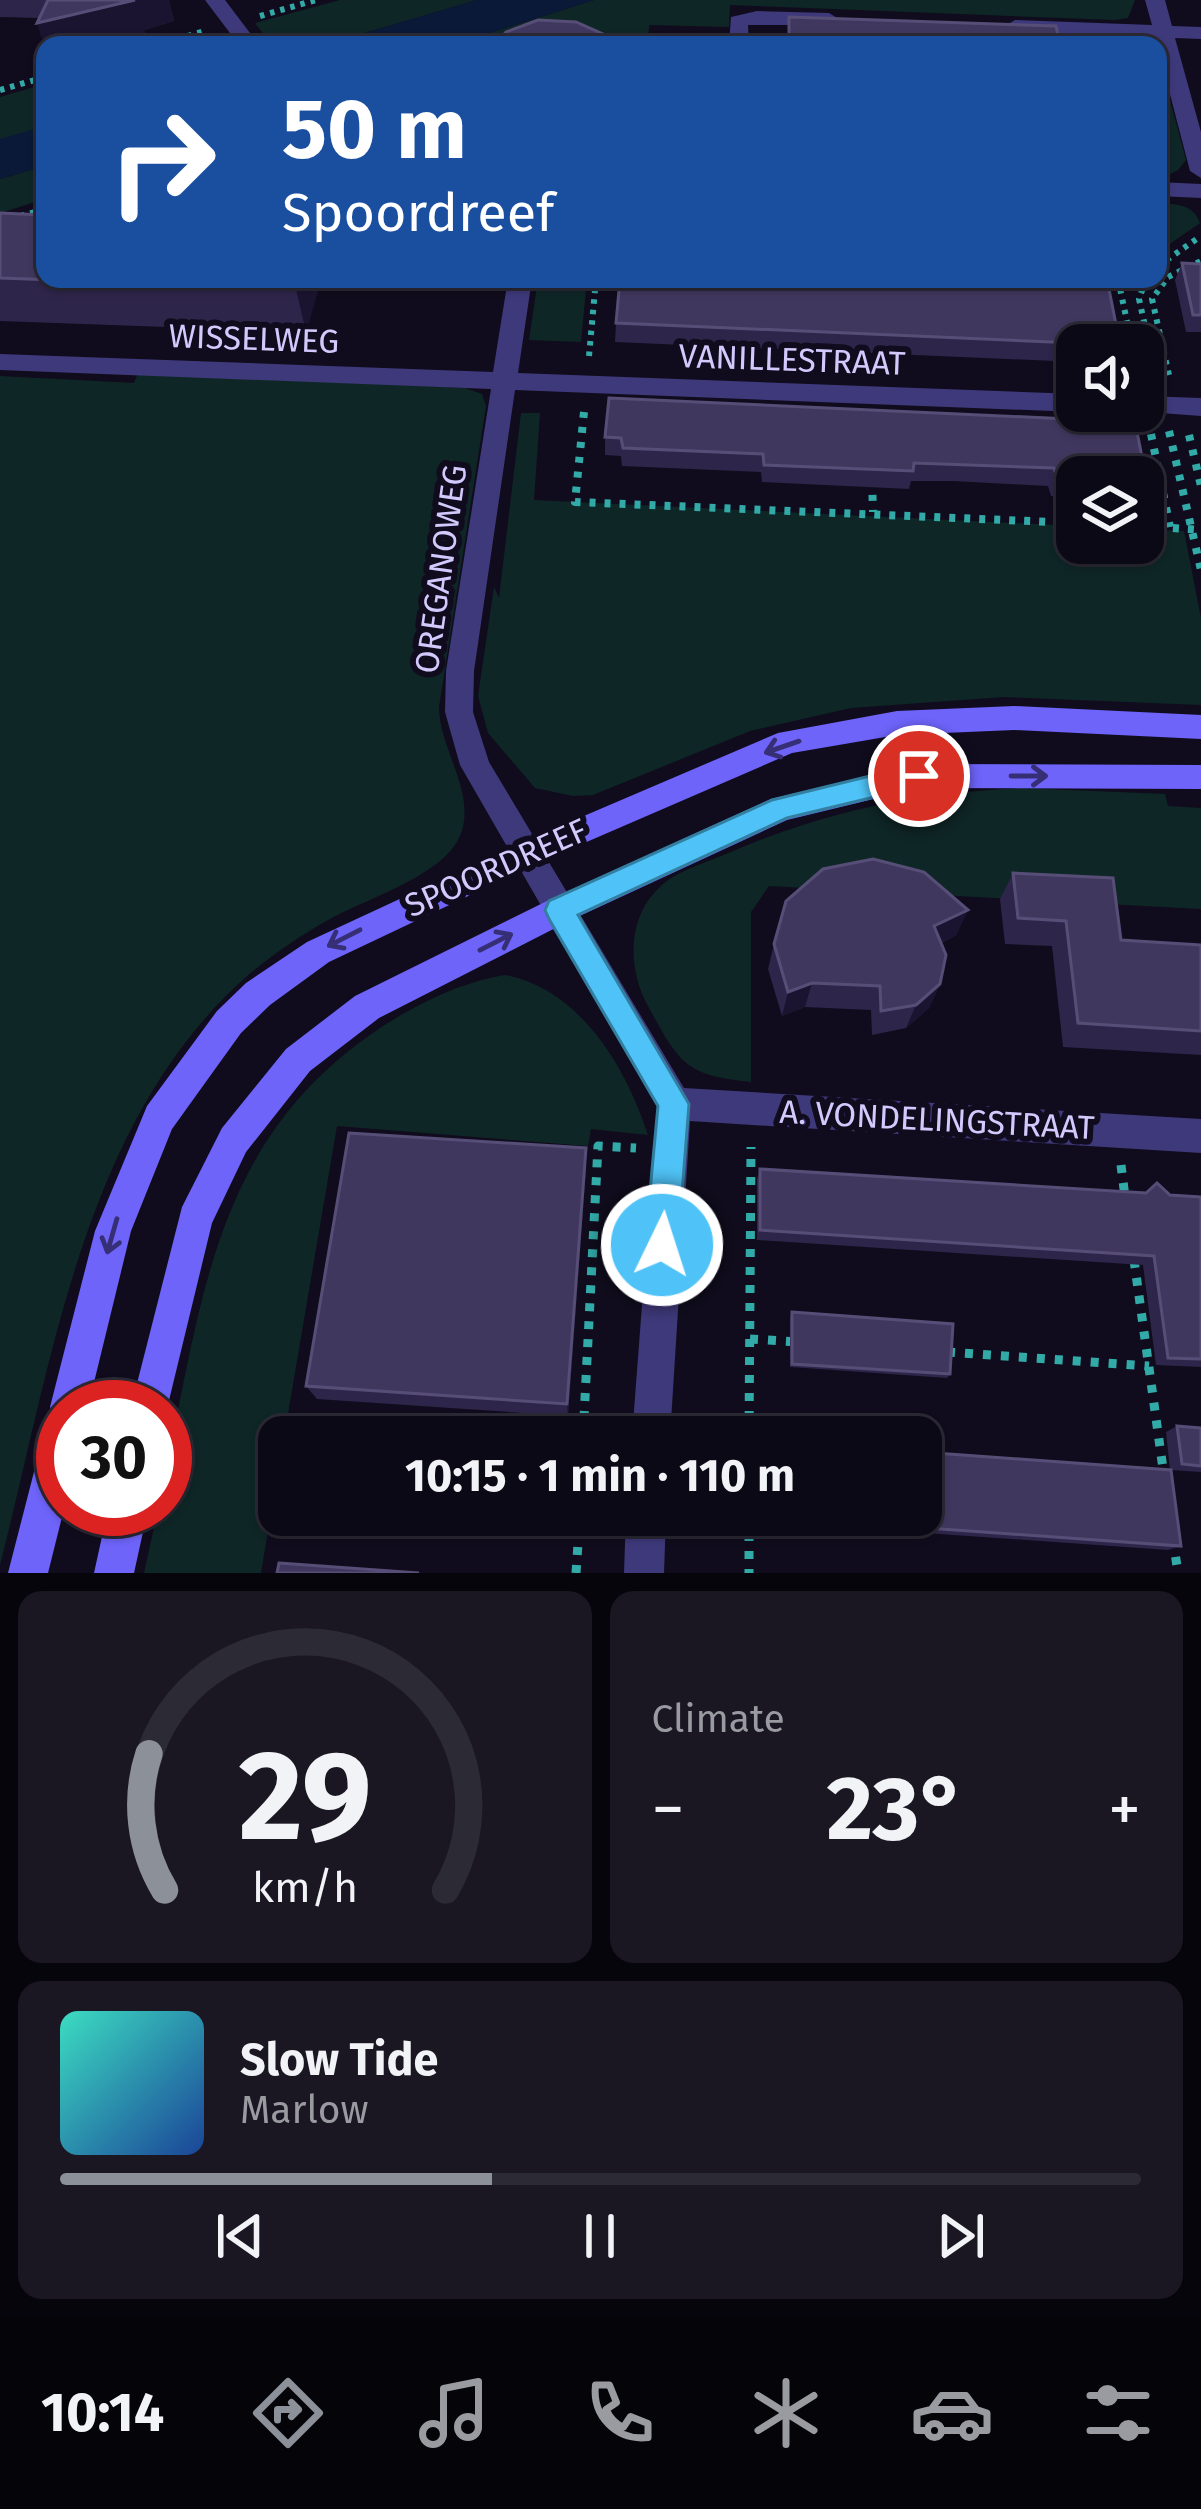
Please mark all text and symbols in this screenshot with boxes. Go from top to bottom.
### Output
text: 50 m [282,79,467,180]
icon: right [84,84,240,240]
text: Spoordreef [282,181,554,245]
street label: WISSELWEG [168,316,340,362]
map controls [1056,324,1164,564]
button: sound [1056,324,1164,432]
street label: VANILLESTRAAT [678,336,906,384]
button: layers [1056,456,1164,564]
street label: OREGANOWEG [407,462,475,676]
pin [868,725,970,827]
one-way arrow [764,737,802,759]
icon: arrive [886,743,952,809]
one-way arrow [1009,765,1048,787]
street label: SPOORDREEF [399,810,593,926]
one-way arrow [328,927,363,950]
one-way arrow [477,930,513,953]
street label: A. VONDELINGSTRAAT [779,1092,1095,1148]
position arrow [599,1182,725,1308]
one-way arrow [100,1217,122,1255]
speed limit sign: 30 [36,1380,192,1536]
text: 10:15 · 1 min · 110 m [405,1449,795,1503]
text: Climate [652,1696,785,1742]
text: 29 [238,1722,371,1872]
text: 23° [826,1755,966,1863]
text: − [652,1770,685,1849]
text: + [1108,1770,1141,1849]
text: km/h [252,1862,358,1913]
text: Slow Tide [240,2033,438,2087]
text: Marlow [240,2087,369,2133]
icon: previous [207,2203,273,2269]
icon: pause [567,2203,633,2269]
icon: next [928,2203,994,2269]
icon: directions [246,2371,330,2455]
icon: music [412,2371,496,2455]
icon: phone [578,2371,662,2455]
icon: climate [744,2371,828,2455]
icon: car [910,2371,994,2455]
icon: filters [1076,2371,1160,2455]
text: 10:14 [41,2381,164,2445]

